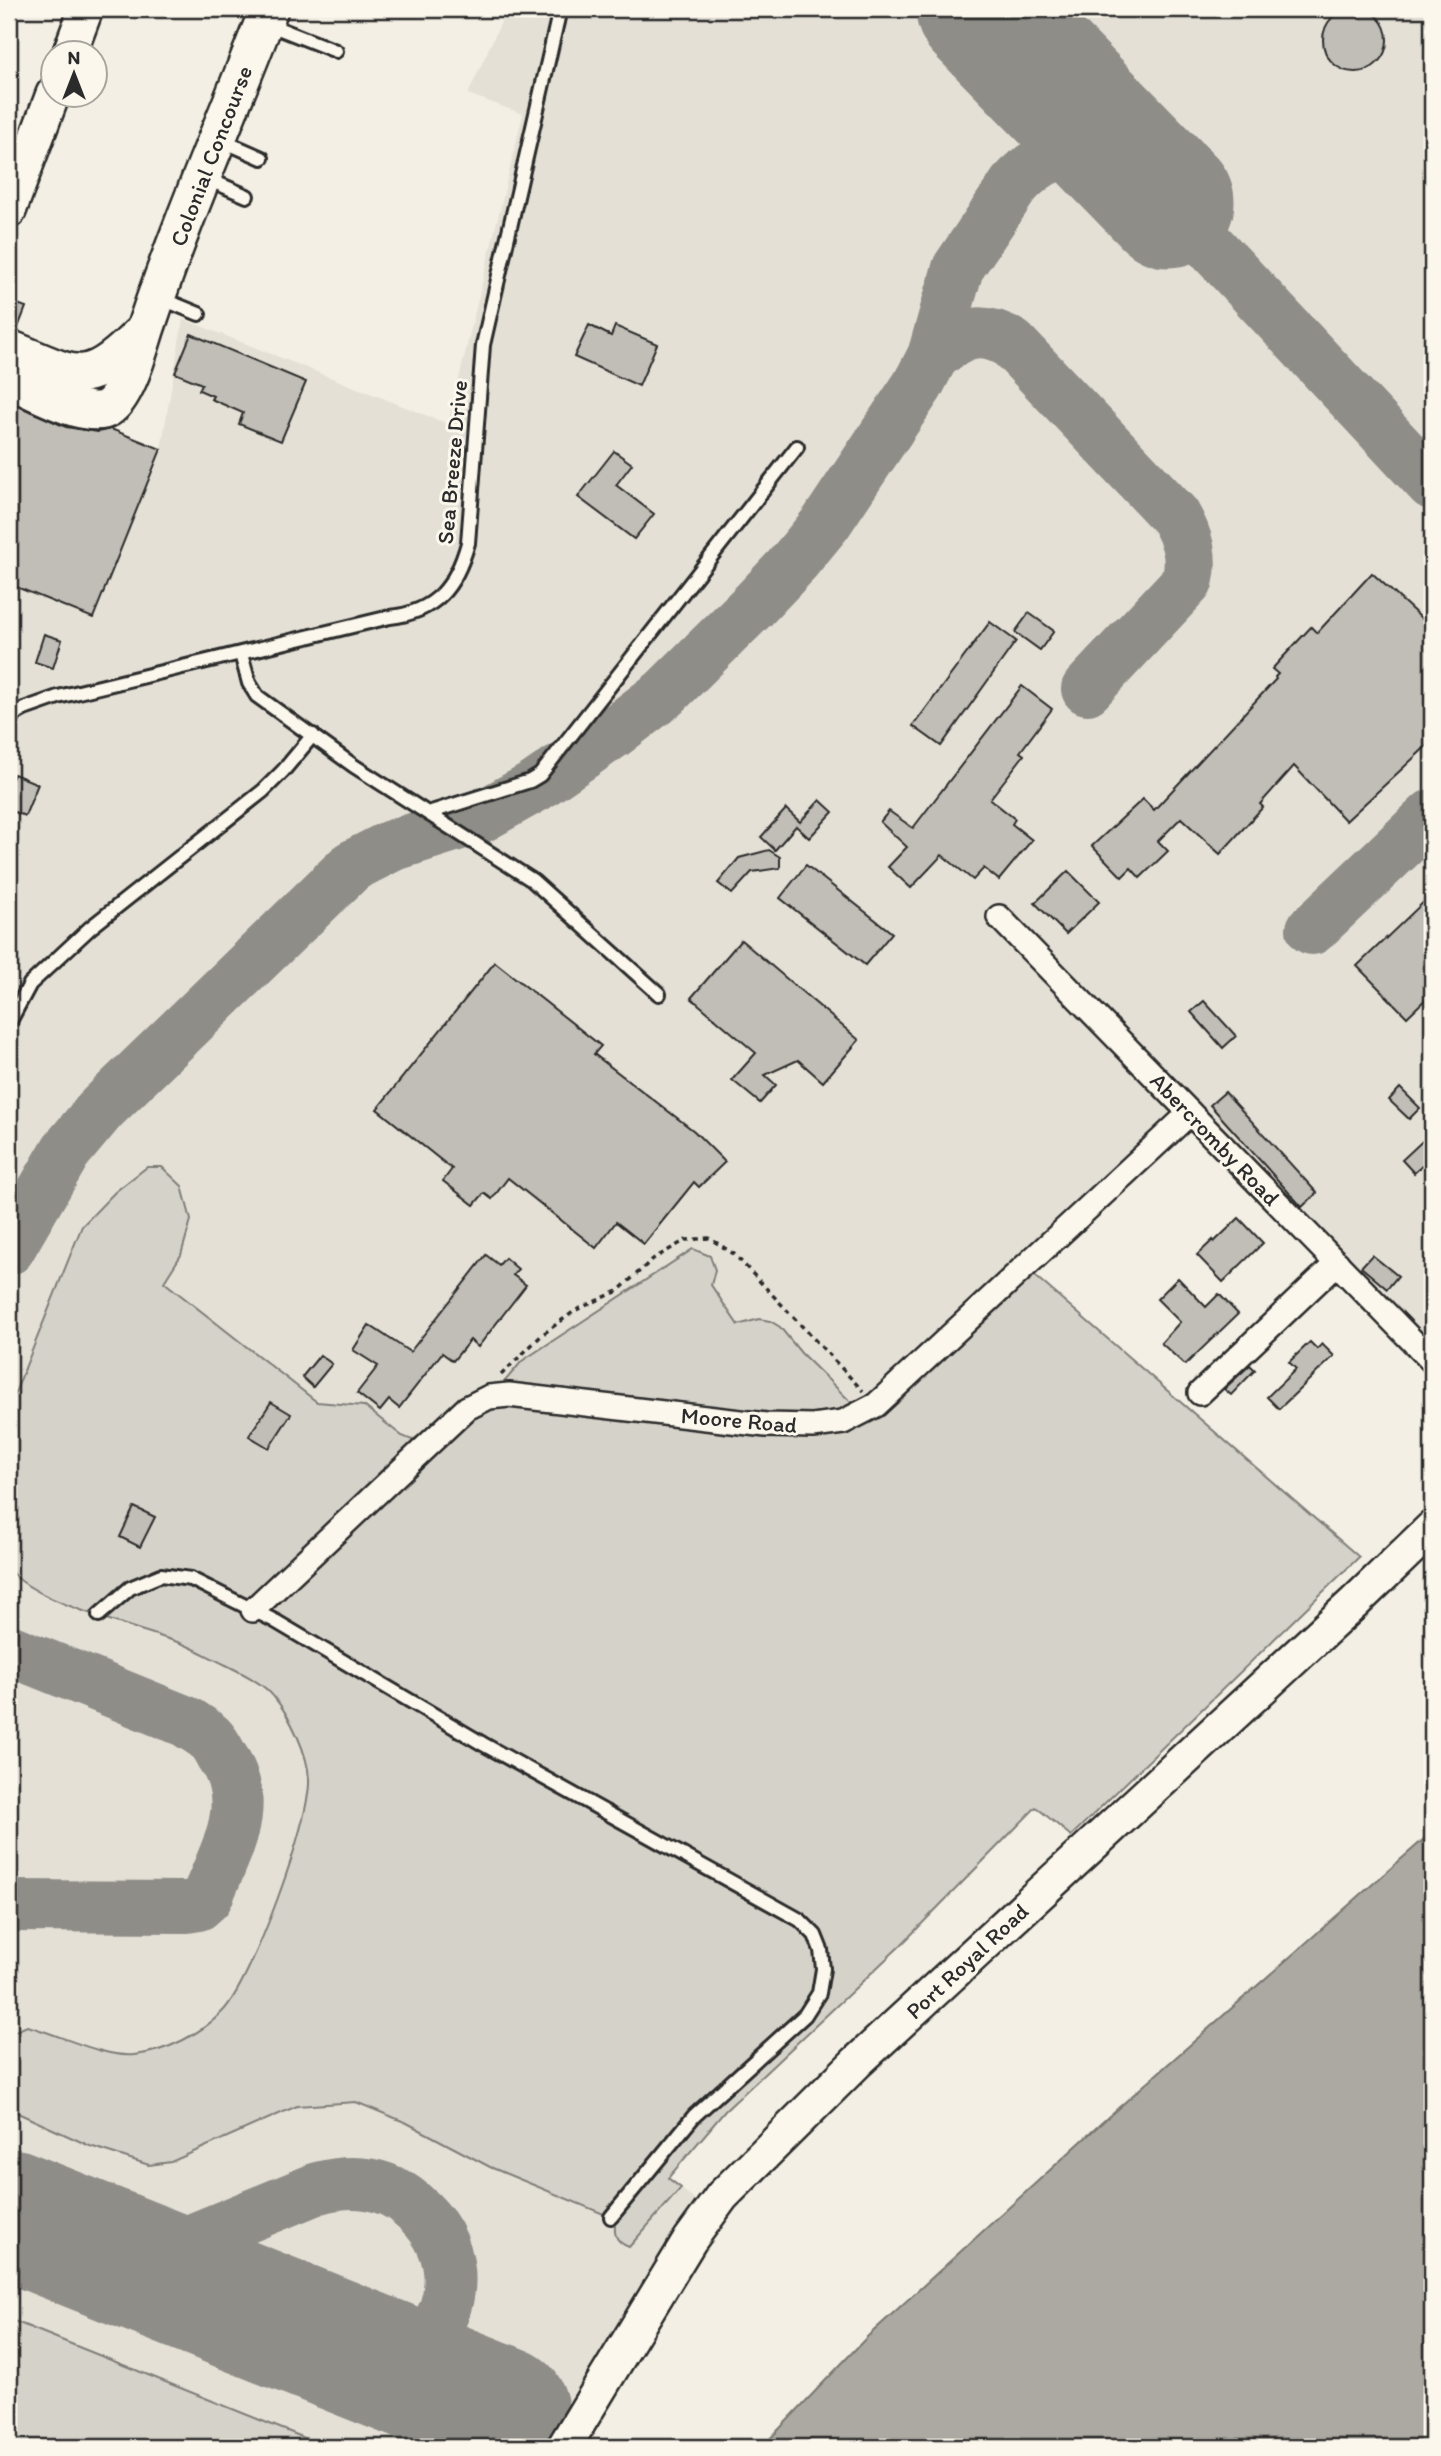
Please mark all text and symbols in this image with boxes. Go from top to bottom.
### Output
north arrow [38,38,108,108]
text: N [68,46,80,69]
street label: Colonial Concourse [164,62,258,250]
street label: Sea Breeze Drive [431,379,473,545]
street label: Abercromby Road [1144,1067,1286,1211]
street label: Moore Road [680,1401,798,1439]
street label: Port Royal Road [900,1897,1034,2025]

